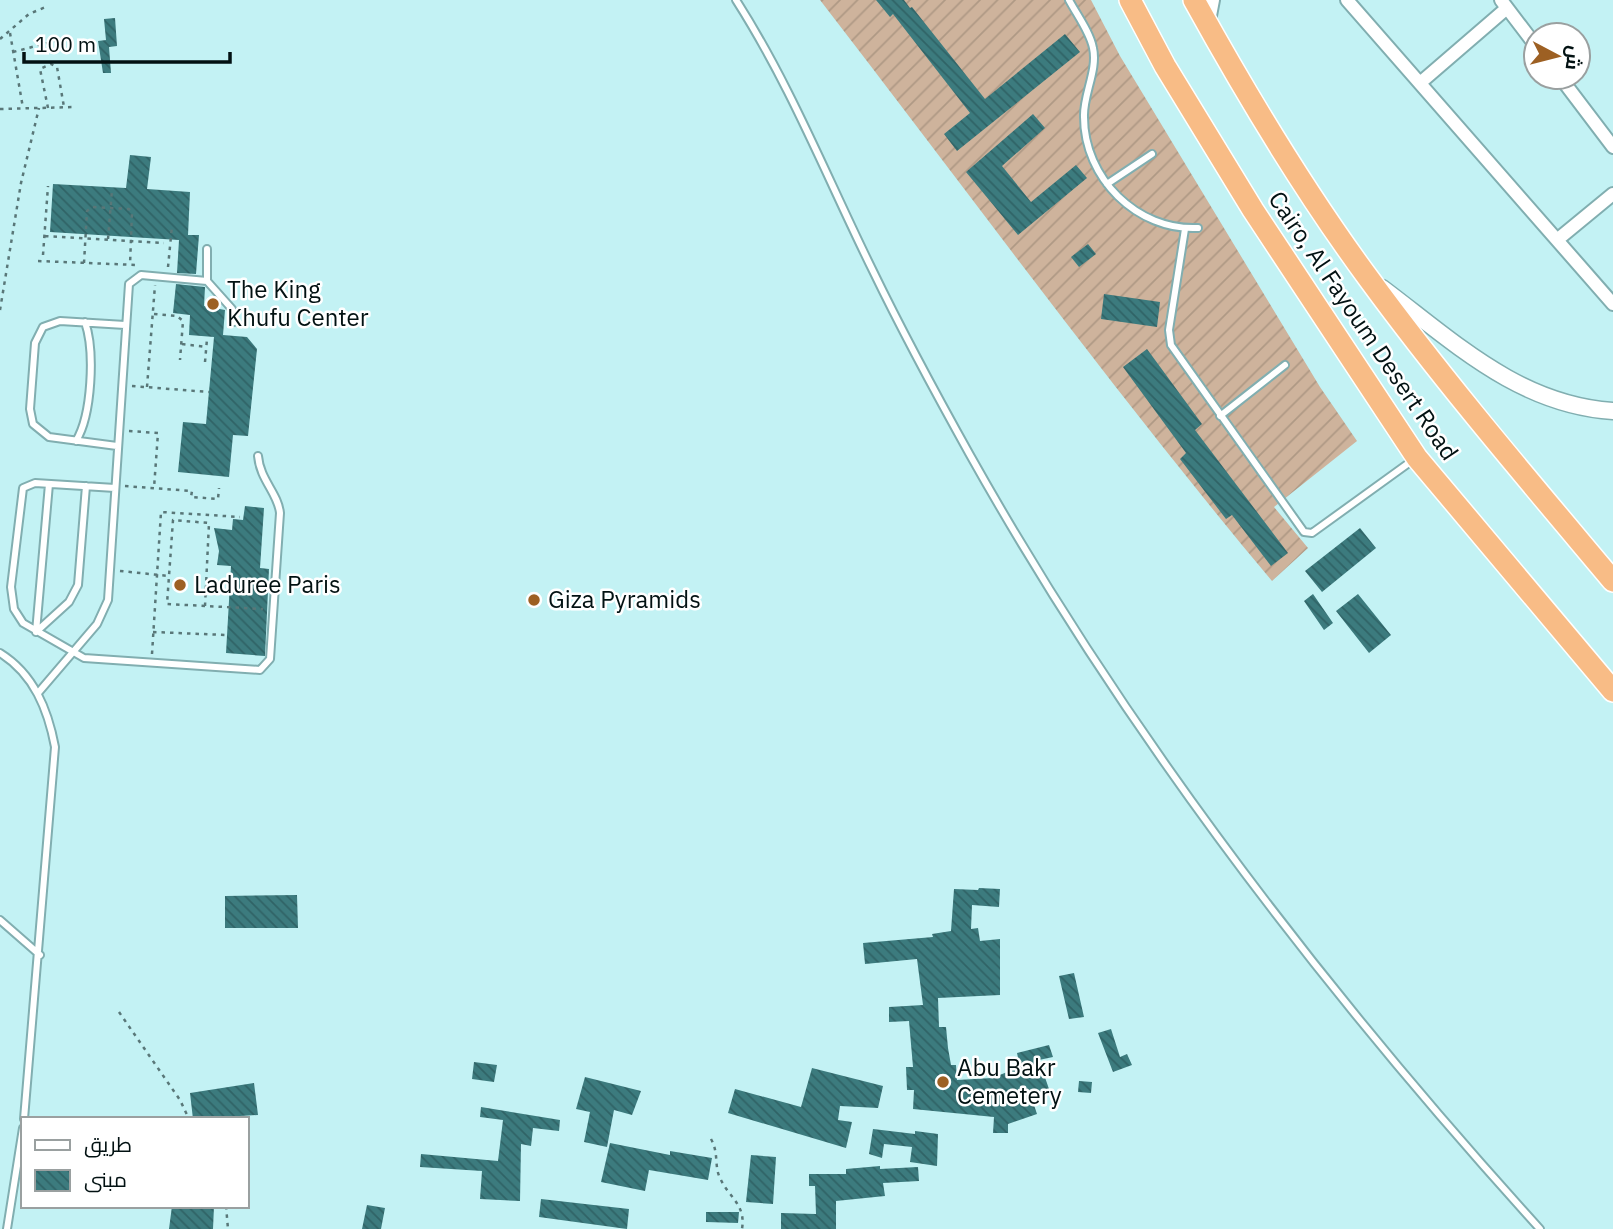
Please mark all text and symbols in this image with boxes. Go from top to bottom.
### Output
scale bar [24,21,231,65]
north arrow [1522,21,1592,91]
text: 100 m [35,30,96,58]
text: ش [1560,45,1587,72]
street label: Cairo, Al Fayoum Desert Road [1262,185,1466,466]
place label: The King Khufu Center [227,273,369,333]
marker: The King Khufu Center [205,296,221,312]
place label: Laduree Paris [194,568,341,600]
marker: Laduree Paris [172,577,188,593]
place label: Giza Pyramids [548,583,701,615]
marker: Giza Pyramids [526,592,542,608]
place label: Abu Bakr Cemetery [957,1051,1062,1111]
marker: Abu Bakr Cemetery [935,1074,951,1090]
legend [21,1117,248,1208]
text: طريق [84,1130,132,1158]
text: مبنى [84,1165,127,1193]

